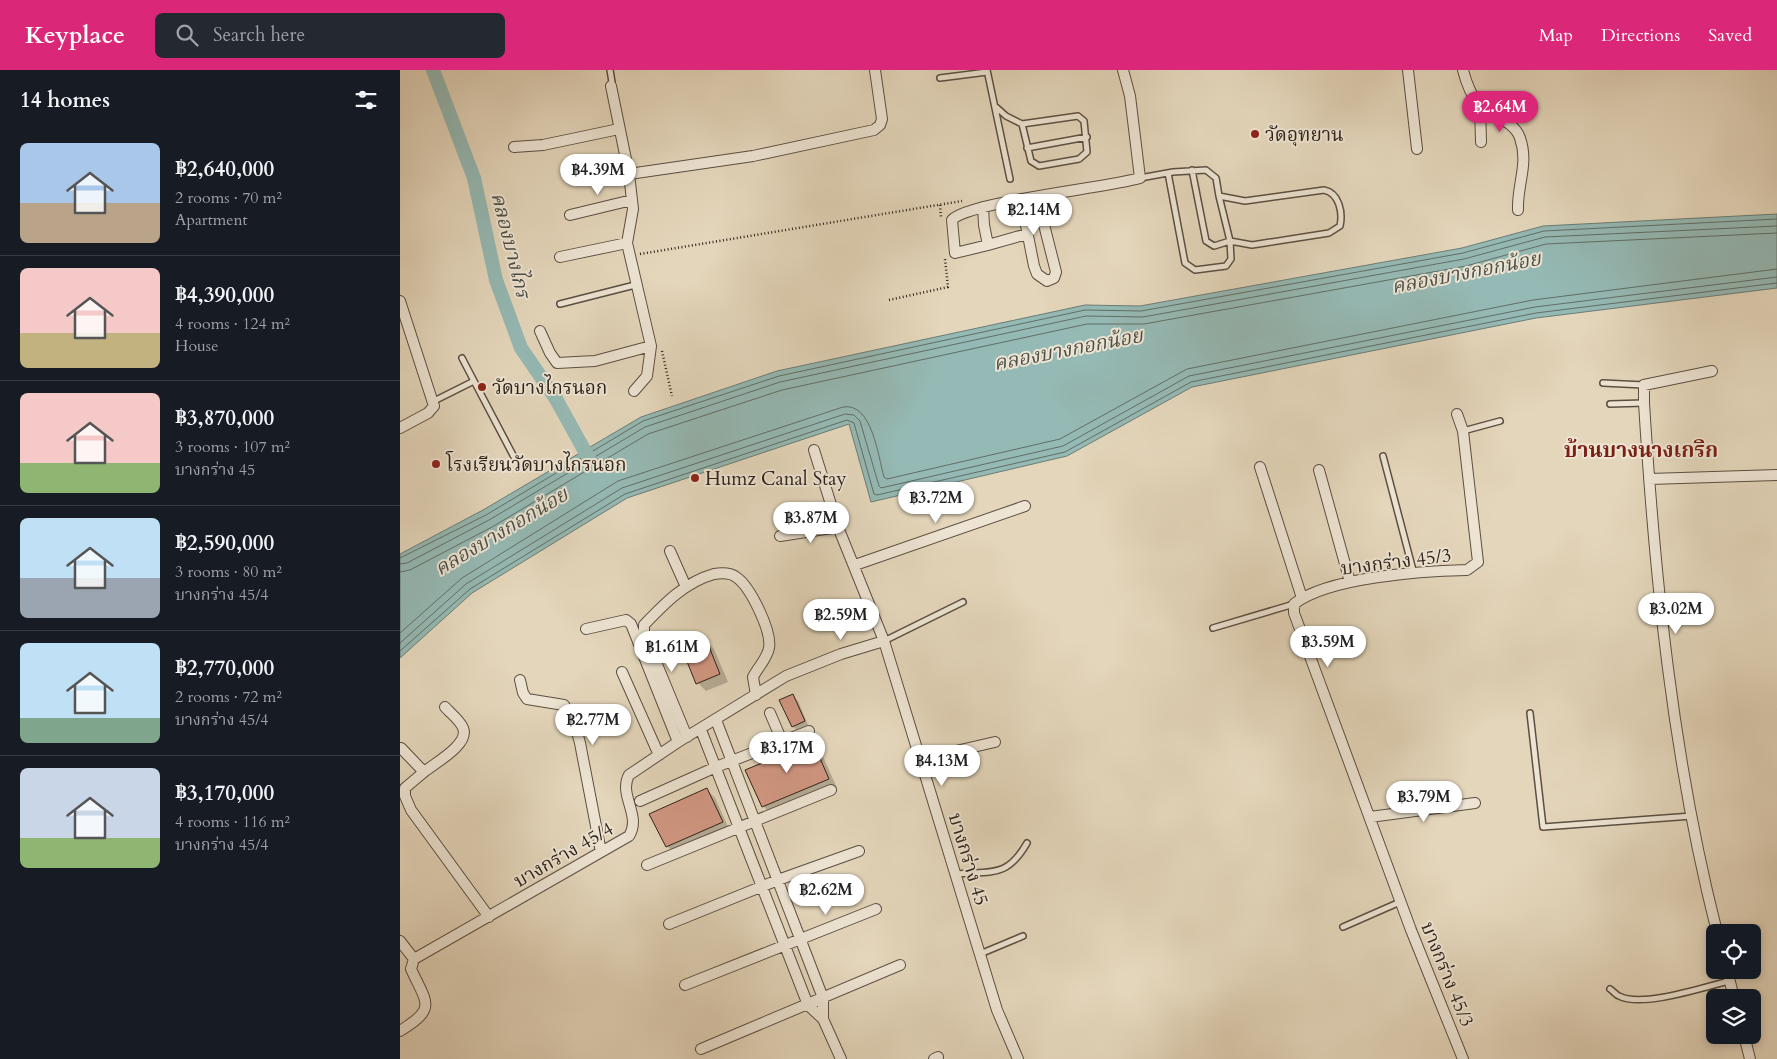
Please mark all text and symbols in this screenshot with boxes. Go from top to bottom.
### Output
search box [155,13,505,58]
text: Keyplace [25,19,125,52]
icon: search [173,21,201,49]
text: Search here [213,22,305,48]
text: Map [1539,23,1573,48]
text: Directions [1601,23,1680,48]
text: Saved [1708,23,1752,48]
text: 14 homes [20,86,110,115]
icon: filters [352,86,380,114]
pin: ฿2.64M [1459,90,1541,133]
text: ฿2.64M [1473,96,1527,118]
place label: วัดอุทยาน [1265,122,1344,148]
marker: วัดอุทยาน [1249,128,1261,140]
pin: ฿4.39M [557,154,639,196]
text: ฿2,640,000 [175,155,274,184]
text: ฿4.39M [571,159,625,181]
icon: home [60,163,120,223]
text: 2 rooms · 70 m² [175,187,282,209]
water label: คลองบางไกร [484,189,538,303]
pin: ฿2.14M [993,194,1075,236]
text: ฿2.14M [1007,199,1061,221]
text: Apartment [175,209,248,231]
water label: คลองบางกอกน้อย [1389,245,1544,300]
text: ฿4,390,000 [175,281,274,310]
icon: home [60,288,120,348]
text: 4 rooms · 124 m² [175,313,290,335]
water label: คลองบางกอกน้อย [991,322,1146,377]
text: House [175,335,218,357]
place label: วัดบางไกรนอก [492,374,607,401]
marker: วัดบางไกรนอก [476,381,488,393]
text: ฿3,870,000 [175,404,274,433]
icon: home [60,413,120,473]
text: 3 rooms · 107 m² [175,436,290,458]
district label: บ้านบางนางเกริก [1564,436,1718,465]
place label: โรงเรียนวัดบางไกรนอก [445,450,627,478]
marker: โรงเรียนวัดบางไกรนอก [430,458,442,470]
text: บางกร่าง 45 [175,459,255,481]
place label: Humz Canal Stay [705,466,846,492]
marker: Humz Canal Stay [689,472,701,484]
water label: คลองบางกอกน้อย [429,480,574,582]
pin: ฿3.72M [895,482,977,524]
text: ฿3.72M [909,487,963,509]
pin: ฿3.87M [770,502,852,544]
text: ฿3.87M [784,507,838,529]
text: ฿2,590,000 [175,529,274,558]
icon: home [60,538,120,598]
street label: บางกร่าง 45/3 [1339,542,1453,582]
text: 3 rooms · 80 m² [175,561,282,583]
text: บางกร่าง 45/4 [175,584,269,606]
pin: ฿3.02M [1635,592,1717,635]
pin: ฿2.59M [800,598,882,641]
text: ฿3.02M [1649,598,1703,620]
text: ฿2.59M [814,604,868,626]
pin: ฿3.59M [1287,626,1369,668]
pin: ฿1.61M [631,630,713,673]
text: ฿3.59M [1301,631,1355,653]
text: ฿1.61M [645,636,699,658]
text: ฿2,770,000 [175,654,274,683]
icon: home [60,663,120,723]
text: 2 rooms · 72 m² [175,686,282,708]
pin: ฿2.77M [552,704,634,746]
text: บางกร่าง 45/4 [175,709,269,731]
text: ฿2.77M [566,709,620,731]
pin: ฿3.17M [746,732,828,774]
text: ฿3.17M [760,737,814,759]
pin: ฿4.13M [901,744,983,787]
text: ฿4.13M [915,750,969,772]
text: ฿3,170,000 [175,779,274,808]
pin: ฿3.79M [1383,780,1465,823]
text: ฿3.79M [1397,786,1451,808]
icon: home [60,788,120,848]
street label: บางกร่าง 45 [942,810,994,909]
text: 4 rooms · 116 m² [175,811,290,833]
street label: บางกร่าง 45/4 [509,816,618,894]
text: บางกร่าง 45/4 [175,834,269,856]
pin: ฿2.62M [785,874,867,916]
text: ฿2.62M [799,879,853,901]
street label: บางกร่าง 45/3 [1414,918,1480,1031]
map controls [1706,924,1761,1044]
button: locate [1706,924,1761,979]
button: layers [1706,989,1761,1044]

